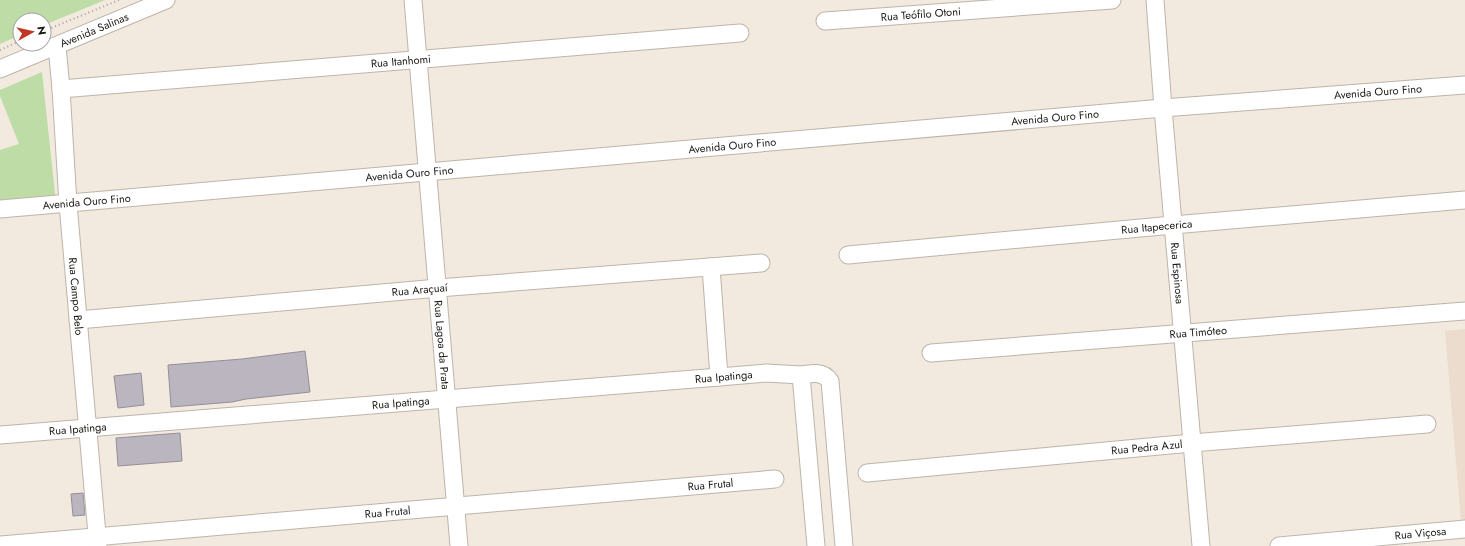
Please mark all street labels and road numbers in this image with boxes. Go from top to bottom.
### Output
street label: Rua Teófilo Otoni [880,3,961,25]
street label: Avenida Salinas [57,8,131,51]
street label: Rua Itanhomi [370,51,432,71]
street label: Avenida Ouro Fino [1333,80,1423,103]
street label: Avenida Ouro Fino [1010,106,1100,129]
street label: Avenida Ouro Fino [688,134,777,157]
street label: Avenida Ouro Fino [365,162,454,185]
street label: Avenida Ouro Fino [42,190,131,213]
street label: Rua Itapecerica [1120,215,1193,238]
street label: Rua Espinosa [1167,242,1188,305]
street label: Rua Campo Belo [65,257,87,336]
street label: Rua Araçuaí [391,279,449,300]
street label: Rua Lagoa da Prata [430,300,454,390]
street label: Rua Timóteo [1169,322,1227,342]
street label: Rua Ipatinga [694,366,753,387]
street label: Rua Ipatinga [371,392,430,413]
street label: Rua Ipatinga [48,418,107,439]
street label: Rua Pedra Azul [1110,436,1183,458]
street label: Rua Frutal [687,475,734,494]
street label: Rua Frutal [364,502,411,522]
street label: Rua Viçosa [1394,523,1447,543]

